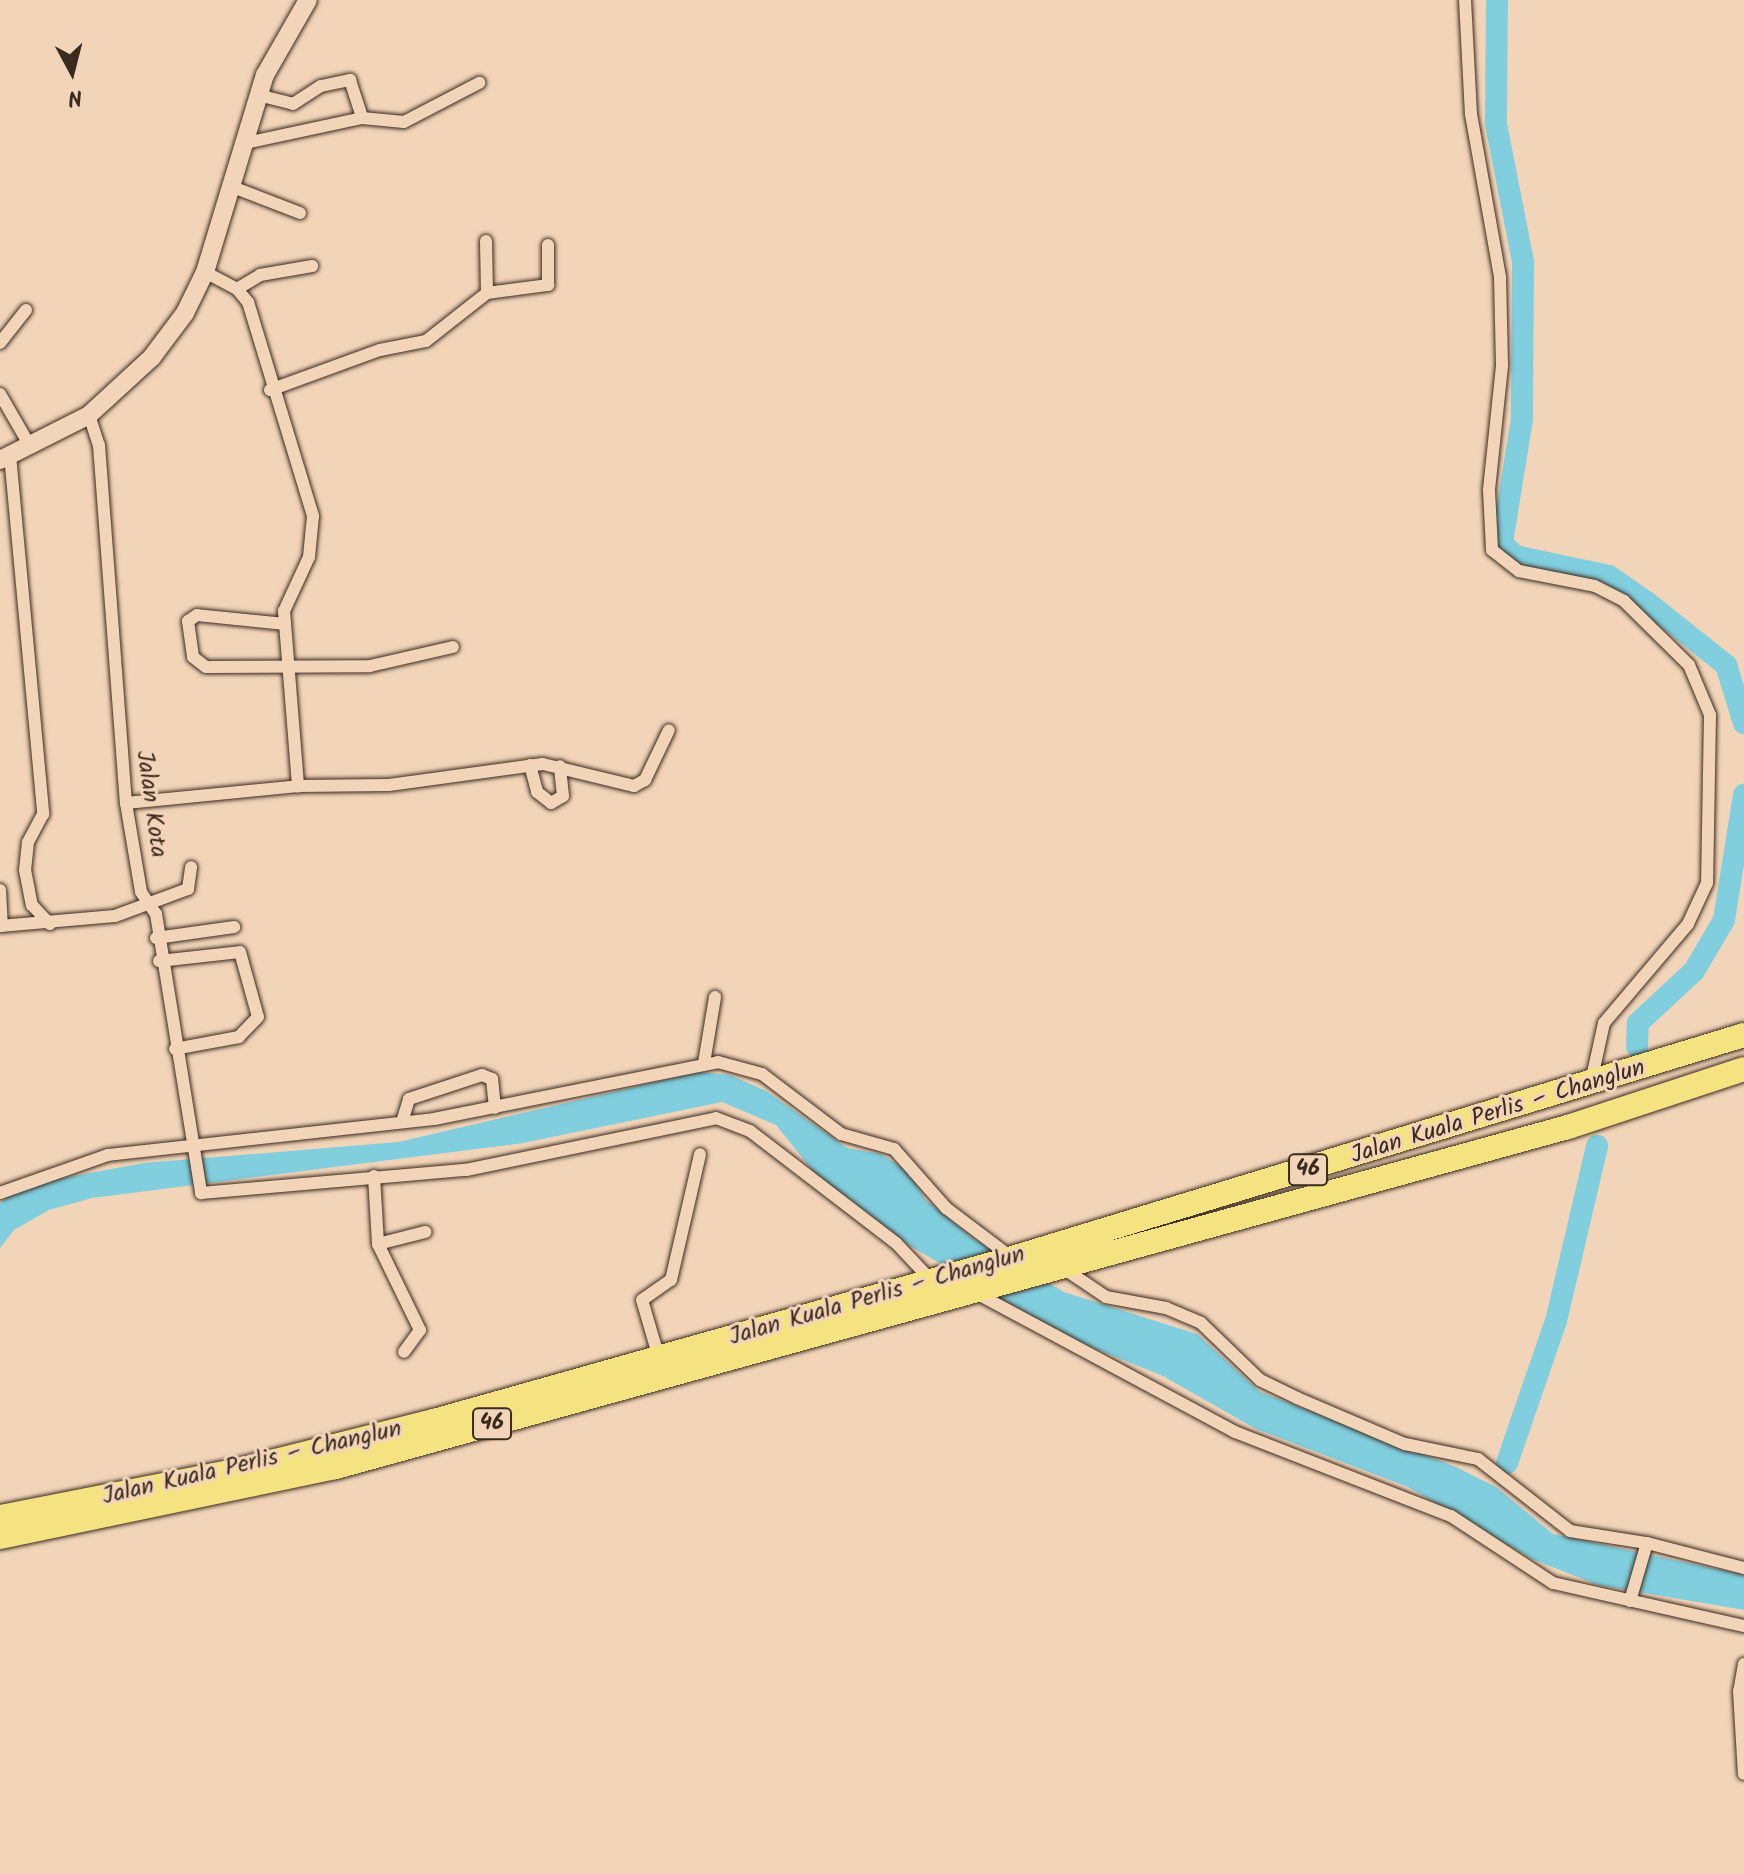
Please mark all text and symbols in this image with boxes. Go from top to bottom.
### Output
north arrow [32,32,112,112]
text: N [66,78,84,115]
street label: Jalan Kota [129,749,173,859]
street label: Jalan Kuala Perlis – Changlun [1347,1053,1649,1171]
road number: 46 [1288,1152,1328,1188]
street label: Jalan Kuala Perlis – Changlun [726,1240,1028,1352]
road number: 46 [472,1406,512,1442]
street label: Jalan Kuala Perlis – Changlun [100,1415,404,1511]

